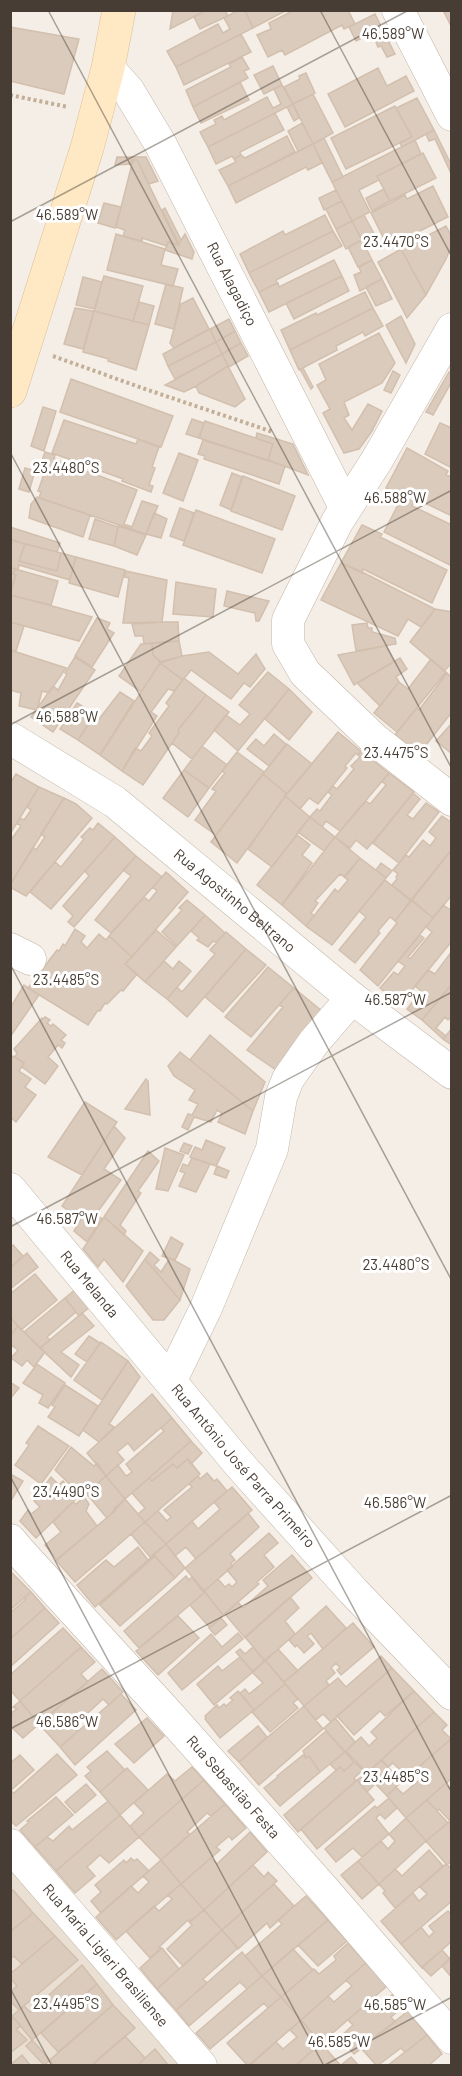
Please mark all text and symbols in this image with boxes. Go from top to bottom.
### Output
text: 46.589°W [362,24,424,42]
text: 46.589°W [36,205,98,223]
text: 23.4470°S [363,232,429,250]
street label: Rua Alagadiço [204,239,261,329]
text: 23.4480°S [32,458,100,476]
text: 46.588°W [364,488,426,506]
text: 46.588°W [36,707,98,725]
text: 23.4475°S [363,743,429,761]
street label: Rua Agostinho Beltrano [171,845,300,956]
text: 23.4485°S [33,970,99,988]
text: 46.587°W [364,990,426,1008]
text: 46.587°W [36,1209,98,1227]
street label: Rua Melanda [57,1247,123,1321]
text: 23.4480°S [362,1255,430,1273]
street label: Rua Antônio José Parra Primeiro [168,1380,320,1551]
text: 23.4490°S [32,1482,100,1500]
text: 46.586°W [364,1493,426,1511]
text: 46.586°W [36,1712,98,1730]
street label: Rua Sebastião Festa [183,1731,284,1842]
text: 23.4485°S [363,1767,429,1785]
street label: Rua Maria Ligieri Brasiliense [40,1880,173,2030]
text: 23.4495°S [33,1994,99,2012]
text: 46.585°W [364,1995,426,2013]
text: 46.585°W [308,2032,370,2050]

